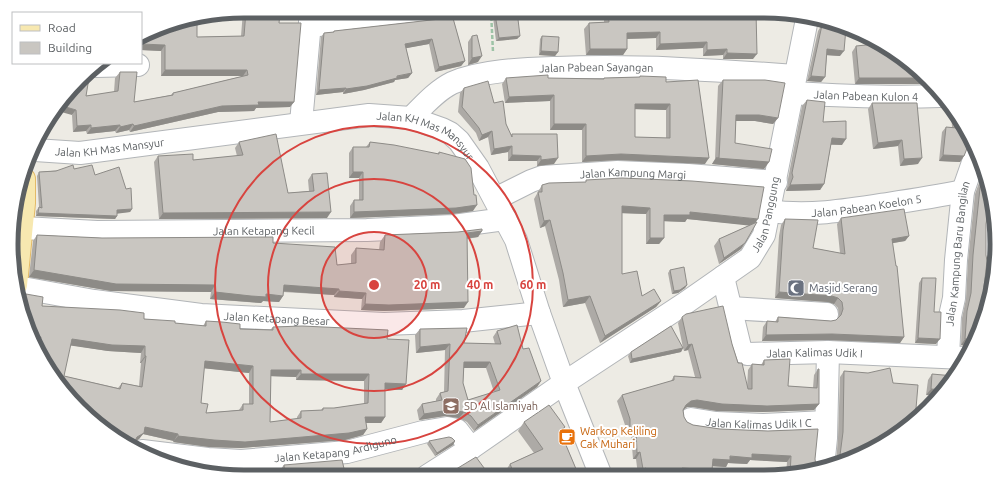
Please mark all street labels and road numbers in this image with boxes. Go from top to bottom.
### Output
street label: Jalan Pabean Sayangan [539,61,654,75]
street label: Jalan Pabean Kulon 4 [813,88,918,103]
street label: Jalan KH Mas Mansyur [376,110,477,163]
street label: Jalan KH Mas Mansyur [55,136,166,159]
street label: Jalan Kampung Margi [579,166,686,181]
street label: Jalan Panggung [749,175,782,254]
street label: Jalan Kampung Baru Bangilan [944,179,972,327]
street label: Jalan Pabean Koelon 5 [811,193,922,219]
street label: Jalan Ketapang Kecil [213,224,315,237]
street label: Jalan Ketapang Besar [224,310,331,327]
street label: Jalan Kalimas Udik I [766,346,863,360]
street label: Jalan Kalimas Udik I C [705,415,812,431]
street label: Jalan Ketapang Ardiguno [274,433,398,464]

